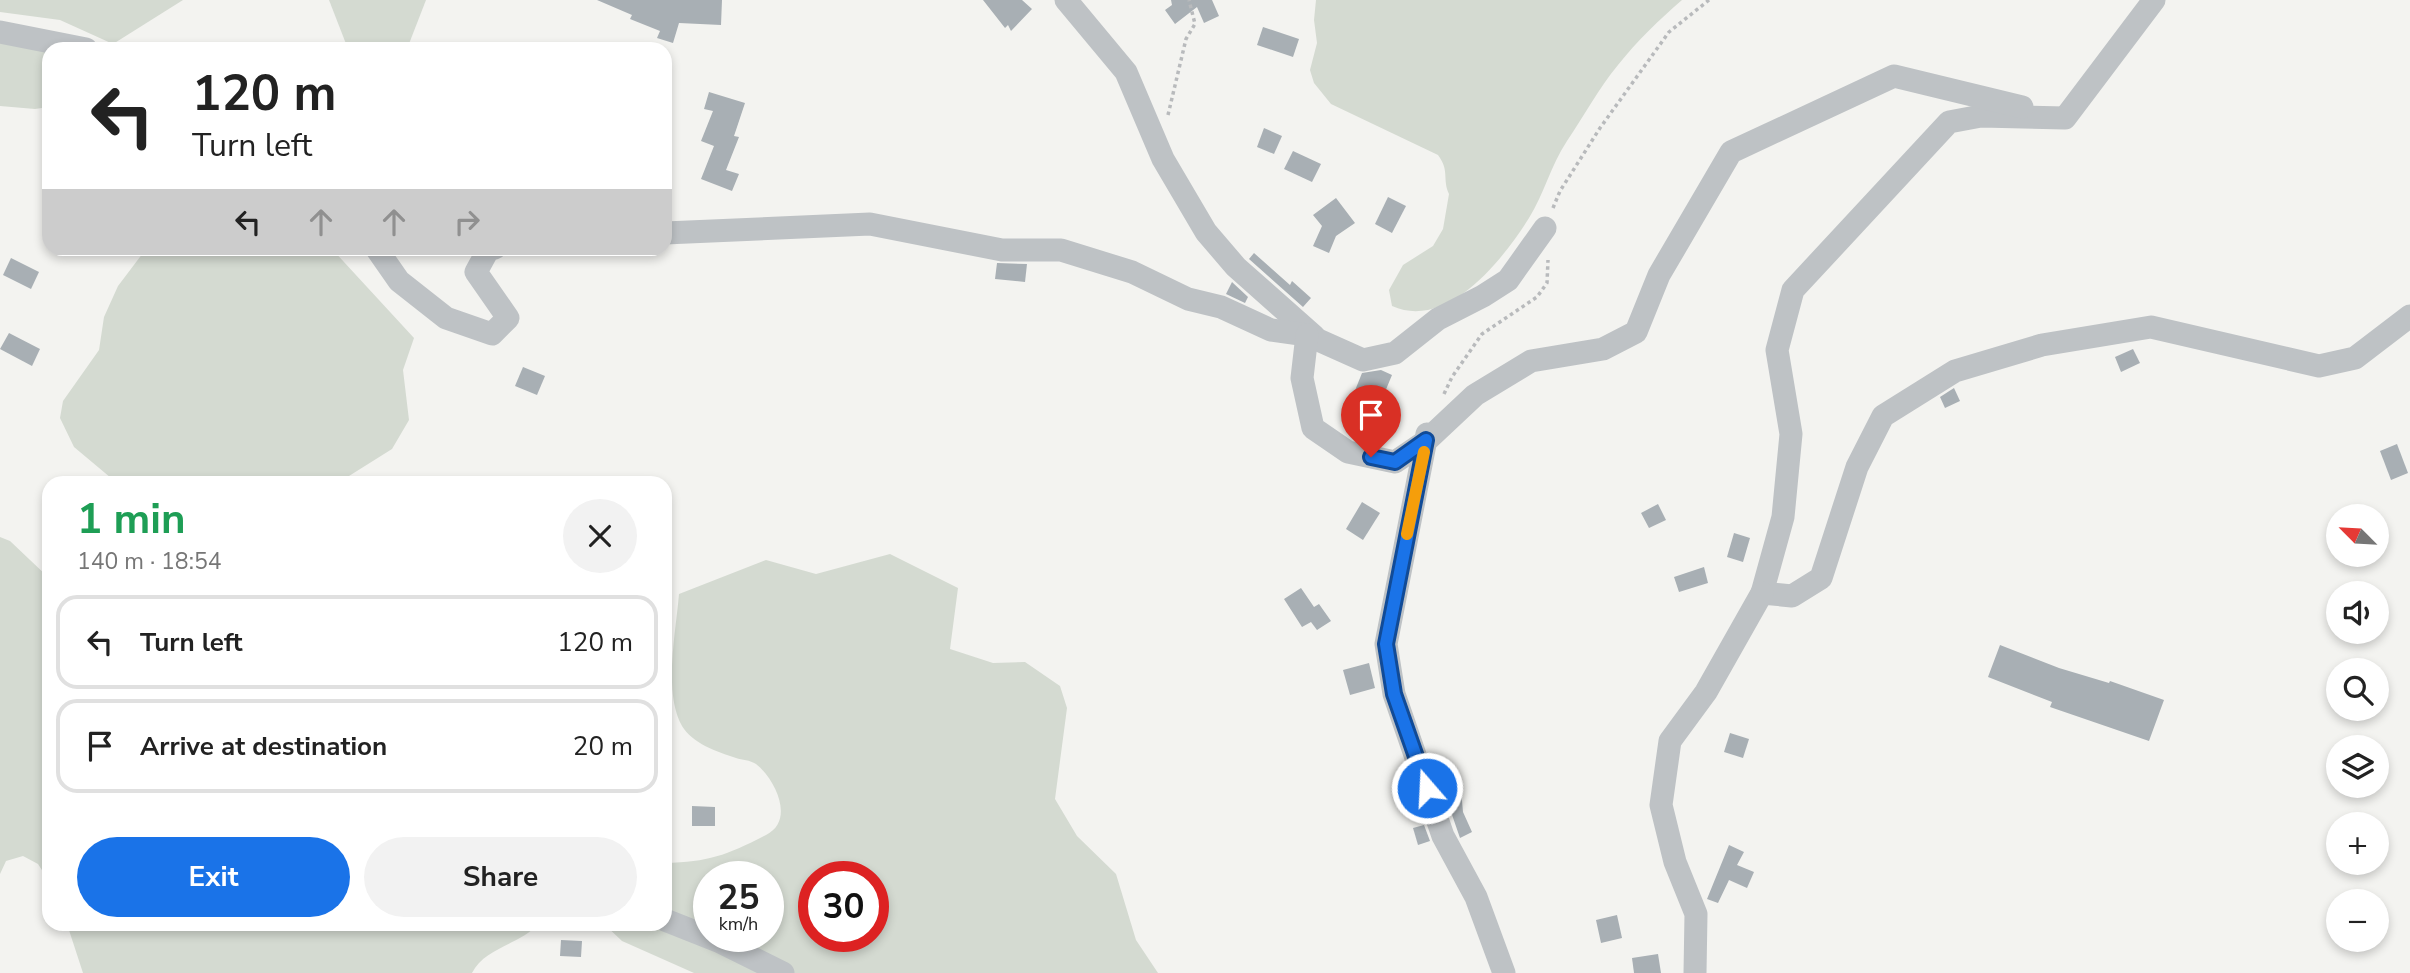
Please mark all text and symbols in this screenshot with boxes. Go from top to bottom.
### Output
text: 120 m [192,60,336,127]
icon: left [77,70,168,161]
text: Turn left [192,124,312,167]
icon: left [229,203,267,241]
icon: ahead [302,203,340,241]
icon: ahead [375,203,413,241]
icon: right [448,203,486,241]
pin [1341,385,1401,457]
icon: arrive [1352,396,1390,434]
text: 1 min [77,491,186,548]
button: close [563,499,637,573]
north arrow [2326,504,2389,567]
map controls [2326,504,2389,952]
text: 140 m · 18:54 [77,546,222,577]
button: sound [2326,581,2389,644]
icon: left [81,623,119,661]
text: Turn left [140,625,243,660]
text: 120 m [557,625,633,660]
button: search [2326,658,2389,721]
icon: arrive [81,727,119,765]
text: Arrive at destination [140,729,387,764]
text: 20 m [573,729,633,764]
button: layers [2326,735,2389,798]
position arrow [1390,751,1464,825]
button: + [2326,812,2389,875]
button: Exit [77,837,350,917]
button: Share [364,837,637,917]
speed limit sign: 30 [798,861,889,952]
text: 25 [717,874,760,921]
button: − [2326,889,2389,952]
text: km/h [719,912,758,936]

